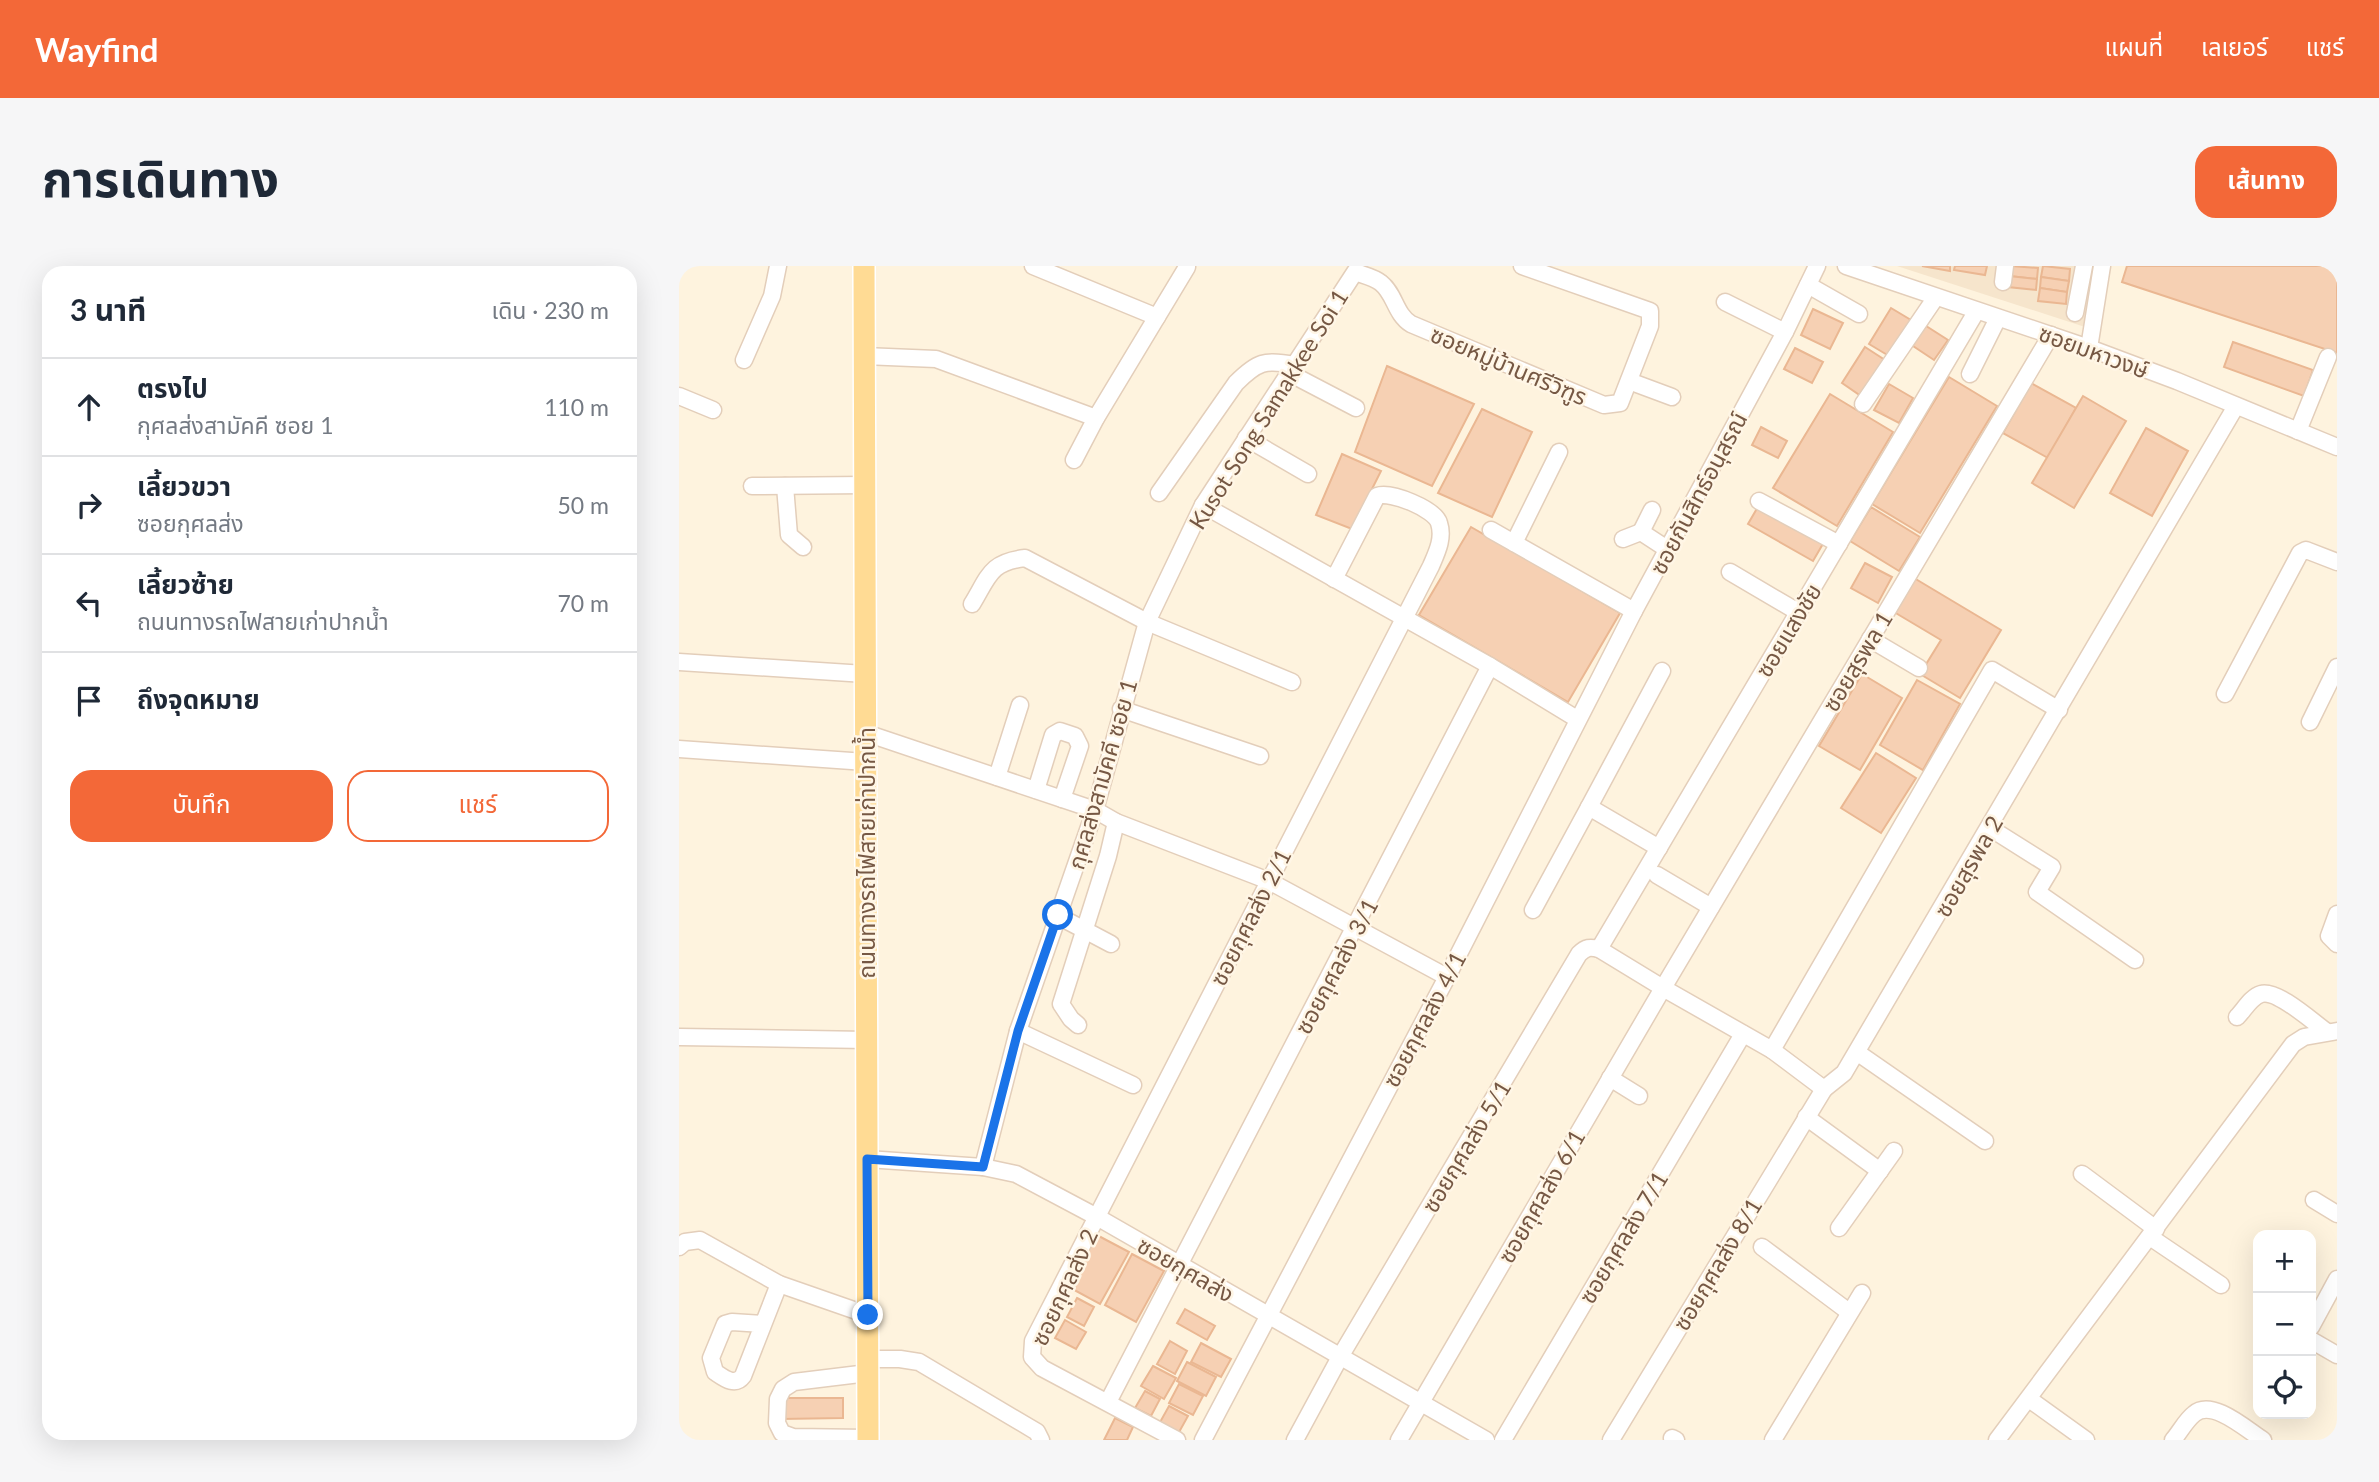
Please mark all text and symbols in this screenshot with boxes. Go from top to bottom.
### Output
text: Wayfind [35,29,159,69]
text: แผนที่ [2105,32,2163,61]
text: เลเยอร์ [2201,32,2268,61]
text: แชร์ [2306,32,2344,61]
button: เส้นทาง [2195,146,2337,218]
text: การเดินทาง [42,149,279,207]
street label: Kusot Song Samakkee Soi 1 [1183,284,1353,534]
text: 3 นาที [70,291,146,327]
text: เดิน · 230 m [492,296,609,324]
street label: ซอยมหาวงษ์ [2035,318,2153,384]
street label: ซอยหมู่บ้านศรีวิฑูร [1426,319,1591,412]
text: ตรงไป [137,372,208,404]
icon: ahead [70,388,108,426]
text: 110 m [544,393,609,421]
street label: ซอยกันสิทธ์อนุสรณ์ [1643,407,1753,579]
text: กุศลส่งสามัคคี ซอย 1 [137,411,334,439]
text: เลี้ยวขวา [137,470,231,502]
icon: right [70,486,108,524]
text: 50 m [558,491,609,519]
text: ซอยกุศลส่ง [137,509,244,537]
text: เลี้ยวซ้าย [137,568,234,600]
street label: ซอยแสงชัย [1749,578,1827,682]
icon: left [70,584,108,622]
text: 70 m [558,589,609,617]
street label: ซอยสุรพล 1 [1816,606,1899,717]
text: ถนนทางรถไฟสายเก่าปากน้ำ [137,607,389,635]
street label: กุศลส่งสามัคคี ซอย 1 [1061,676,1144,873]
icon: arrive [70,682,108,720]
text: ถึงจุดหมาย [137,683,260,715]
street label: ถนนทางรถไฟสายเก่าปากน้ำ [851,727,880,979]
button: บันทึก [70,770,333,842]
button: แชร์ [347,770,609,842]
street label: ซอยสุรพล 2 [1928,810,2009,922]
street label: ซอยกุศลส่ง 2/1 [1204,844,1297,990]
street label: ซอยกุศลส่ง 3/1 [1289,893,1384,1039]
route start [1042,899,1073,930]
street label: ซอยกุศลส่ง 4/1 [1377,946,1472,1092]
street label: ซอยกุศลส่ง 5/1 [1416,1075,1517,1218]
street label: ซอยกุศลส่ง 6/1 [1492,1124,1591,1268]
street label: ซอยกุศลส่ง 7/1 [1573,1166,1674,1309]
street label: ซอยกุศลส่ง 8/1 [1667,1193,1768,1336]
street label: ซอยกุศลส่ง 2 [1025,1224,1104,1350]
street label: ซอยกุศลส่ง [1132,1230,1239,1309]
map controls [2253,1230,2316,1419]
button: + [2253,1230,2316,1293]
button: − [2253,1293,2316,1356]
route end [852,1299,883,1330]
button: locate [2253,1356,2316,1419]

